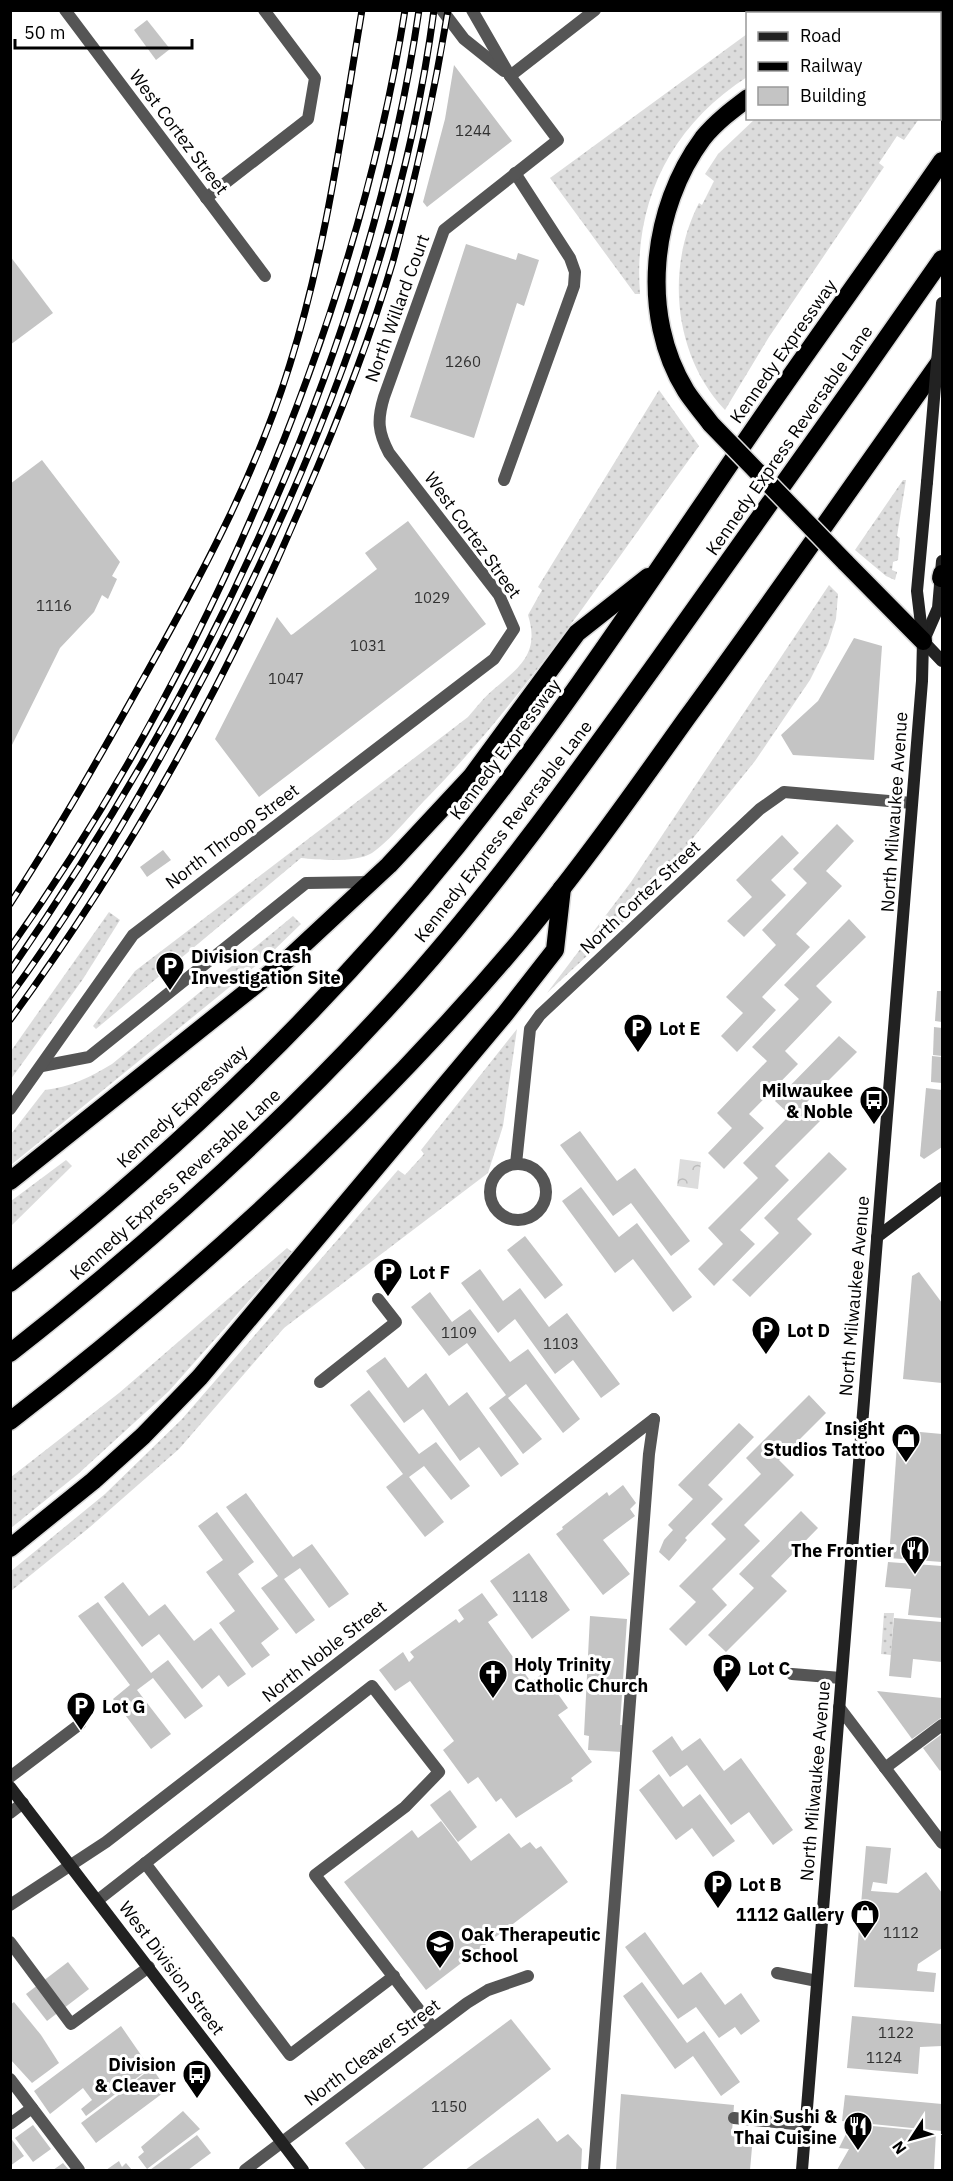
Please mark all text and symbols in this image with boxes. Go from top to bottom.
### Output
scale bar [15,12,192,50]
legend [746,12,941,120]
text: 50 m [24,21,66,44]
text: Road [800,24,841,47]
text: Railway [800,54,862,77]
street label: West Cortez Street [124,65,234,199]
text: Building [800,84,867,107]
house number: 1244 [455,121,491,140]
street label: North Willard Court [360,231,434,385]
street label: Kennedy Expressway [725,274,841,428]
street label: Kennedy Express Reversable Lane [701,320,878,560]
house number: 1260 [445,352,481,371]
street label: West Cortez Street [419,467,527,603]
house number: 1029 [414,588,450,607]
house number: 1116 [36,596,72,615]
house number: 1031 [350,636,386,655]
house number: 1047 [268,669,304,688]
street label: Kennedy Expressway [444,674,566,824]
street label: North Milwaukee Avenue [876,711,912,913]
street label: Kennedy Express Reversable Lane [409,715,597,947]
street label: North Throop Street [161,778,303,894]
street label: North Cortez Street [575,835,705,959]
place label: Division Crash Investigation Site [191,945,341,989]
parking icon: Division Crash Investigation Site [154,950,186,992]
parking icon: Lot E [622,1012,654,1054]
place label: Lot E [659,1017,700,1040]
street label: Kennedy Expressway [112,1039,252,1173]
place label: Milwaukee & Noble [762,1079,853,1123]
street label: Kennedy Express Reversable Lane [65,1083,285,1285]
bus stop icon: Milwaukee & Noble [858,1084,890,1126]
street label: North Milwaukee Avenue [834,1195,874,1397]
parking icon: Lot F [372,1256,404,1298]
place label: Lot F [409,1261,450,1284]
parking icon: Lot D [750,1314,782,1356]
place label: Lot D [787,1319,830,1342]
house number: 1109 [441,1323,477,1342]
house number: 1103 [543,1334,579,1353]
place label: Insight Studios Tattoo [763,1417,885,1461]
shop icon: Insight Studios Tattoo [890,1422,922,1464]
restaurant icon: The Frontier [899,1534,931,1576]
place label: The Frontier [791,1539,894,1562]
house number: 1118 [512,1587,548,1606]
street label: North Noble Street [257,1595,391,1707]
parking icon: Lot C [711,1652,743,1694]
place label: Holy Trinity Catholic Church [514,1653,648,1697]
place label: Lot C [748,1657,791,1680]
church icon: Holy Trinity Catholic Church [477,1658,509,1700]
street label: North Milwaukee Avenue [795,1680,835,1882]
parking icon: Lot G [65,1690,97,1732]
place label: Lot G [102,1695,146,1718]
parking icon: Lot B [702,1868,734,1910]
place label: Lot B [739,1873,782,1896]
street label: West Division Street [114,1896,230,2040]
shop icon: 1112 Gallery [849,1898,881,1940]
place label: 1112 Gallery [735,1903,844,1926]
place label: Oak Therapeutic School [461,1923,600,1967]
house number: 1112 [883,1923,919,1942]
school or university icon: Oak Therapeutic School [424,1928,456,1970]
street label: North Cleaver Street [299,1993,445,2111]
house number: 1122 [878,2023,914,2042]
house number: 1124 [866,2048,902,2067]
place label: Division & Cleaver [94,2053,176,2097]
bus stop icon: Division & Cleaver [181,2058,213,2100]
house number: 1150 [431,2097,467,2116]
place label: Kin Sushi & Thai Cuisine [733,2105,837,2149]
north arrow [881,2109,941,2169]
restaurant icon: Kin Sushi & Thai Cuisine [842,2110,874,2152]
text: N [887,2137,910,2158]

